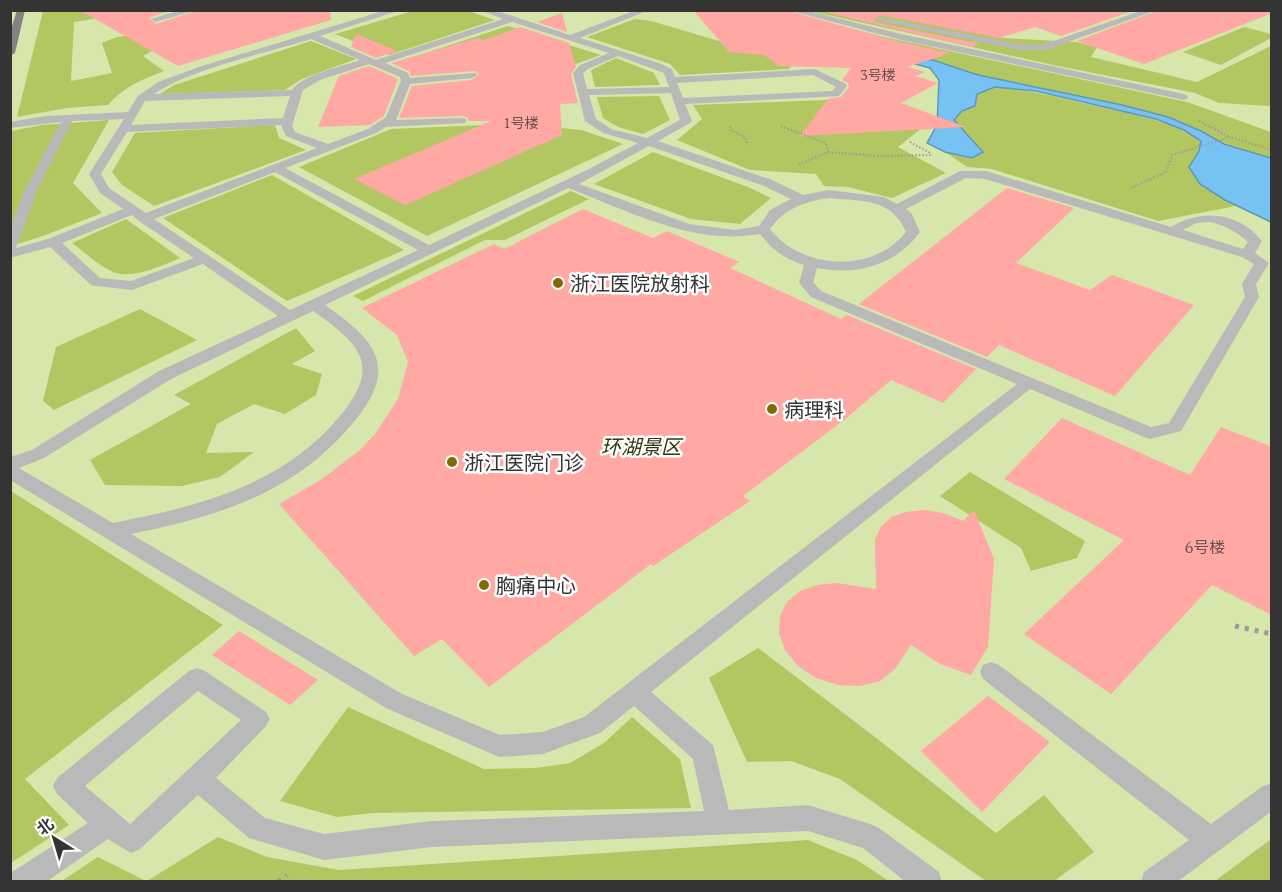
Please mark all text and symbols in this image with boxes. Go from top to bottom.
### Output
house number: 3号楼 [860,65,896,84]
house number: 1号楼 [503,113,539,132]
place label: 浙江医院放射科 [570,270,710,297]
marker: 浙江医院放射科 [551,276,565,290]
place label: 病理科 [784,396,844,423]
marker: 病理科 [765,402,779,416]
park label: 环湖景区 [601,433,684,460]
place label: 浙江医院门诊 [464,449,584,476]
marker: 浙江医院门诊 [445,455,459,469]
house number: 6号楼 [1185,536,1225,558]
place label: 胸痛中心 [496,572,576,599]
marker: 胸痛中心 [477,578,491,592]
north arrow [24,808,84,868]
text: 北 [32,812,58,840]

